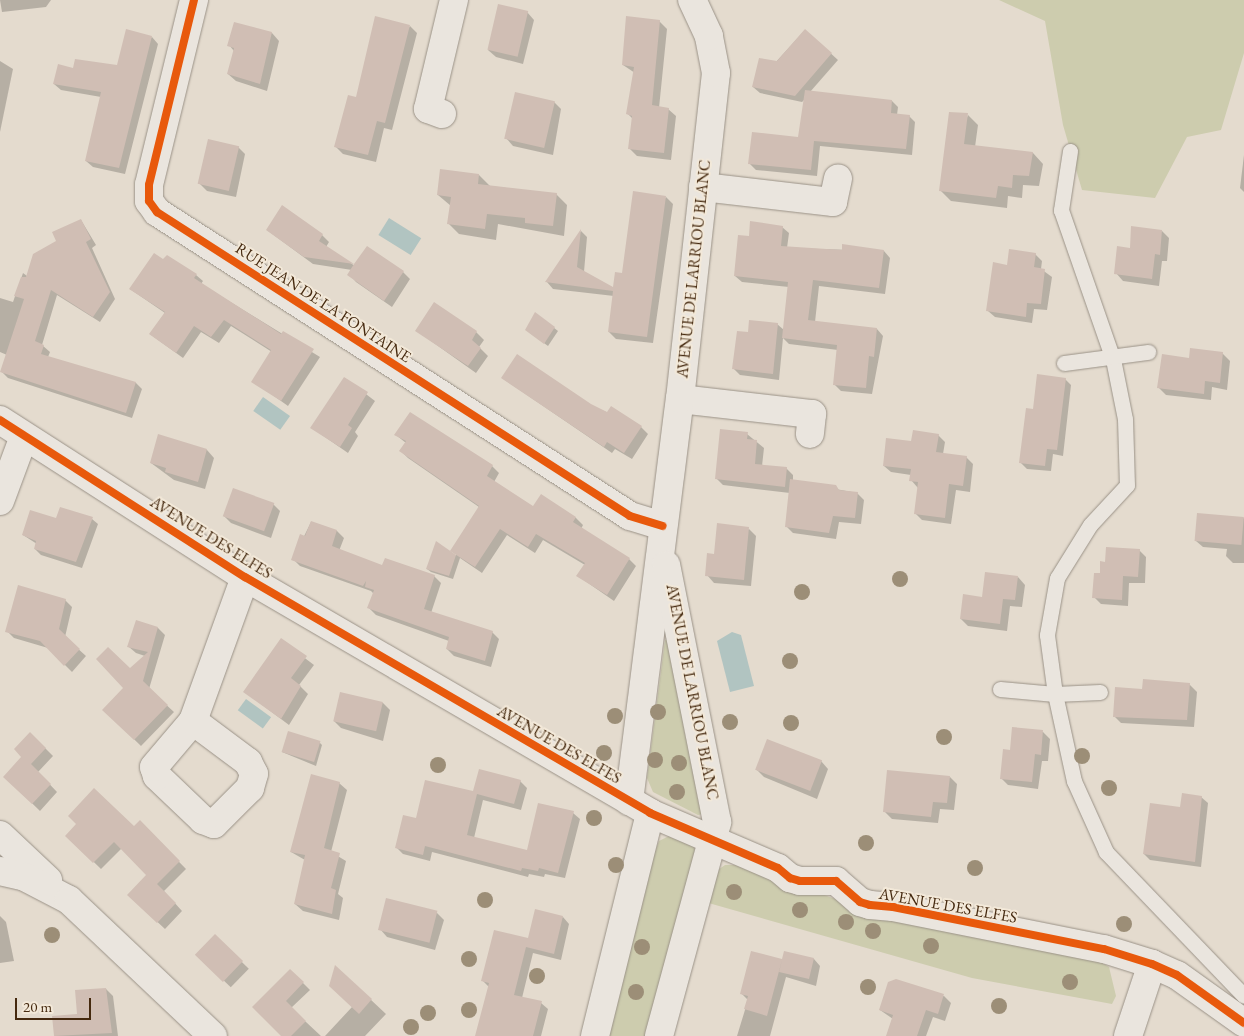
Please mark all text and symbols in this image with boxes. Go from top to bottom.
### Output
street label: AVENUE DE LARRIOU BLANC [673,159,715,379]
street label: RUE JEAN DE LA FONTAINE [232,239,414,367]
street label: AVENUE DES ELFES [147,493,275,583]
street label: AVENUE DE LARRIOU BLANC [662,583,722,801]
street label: AVENUE DES ELFES [494,702,624,788]
street label: AVENUE DES ELFES [877,884,1019,928]
scale bar [18,988,94,1020]
text: 20 m [23,997,52,1016]

